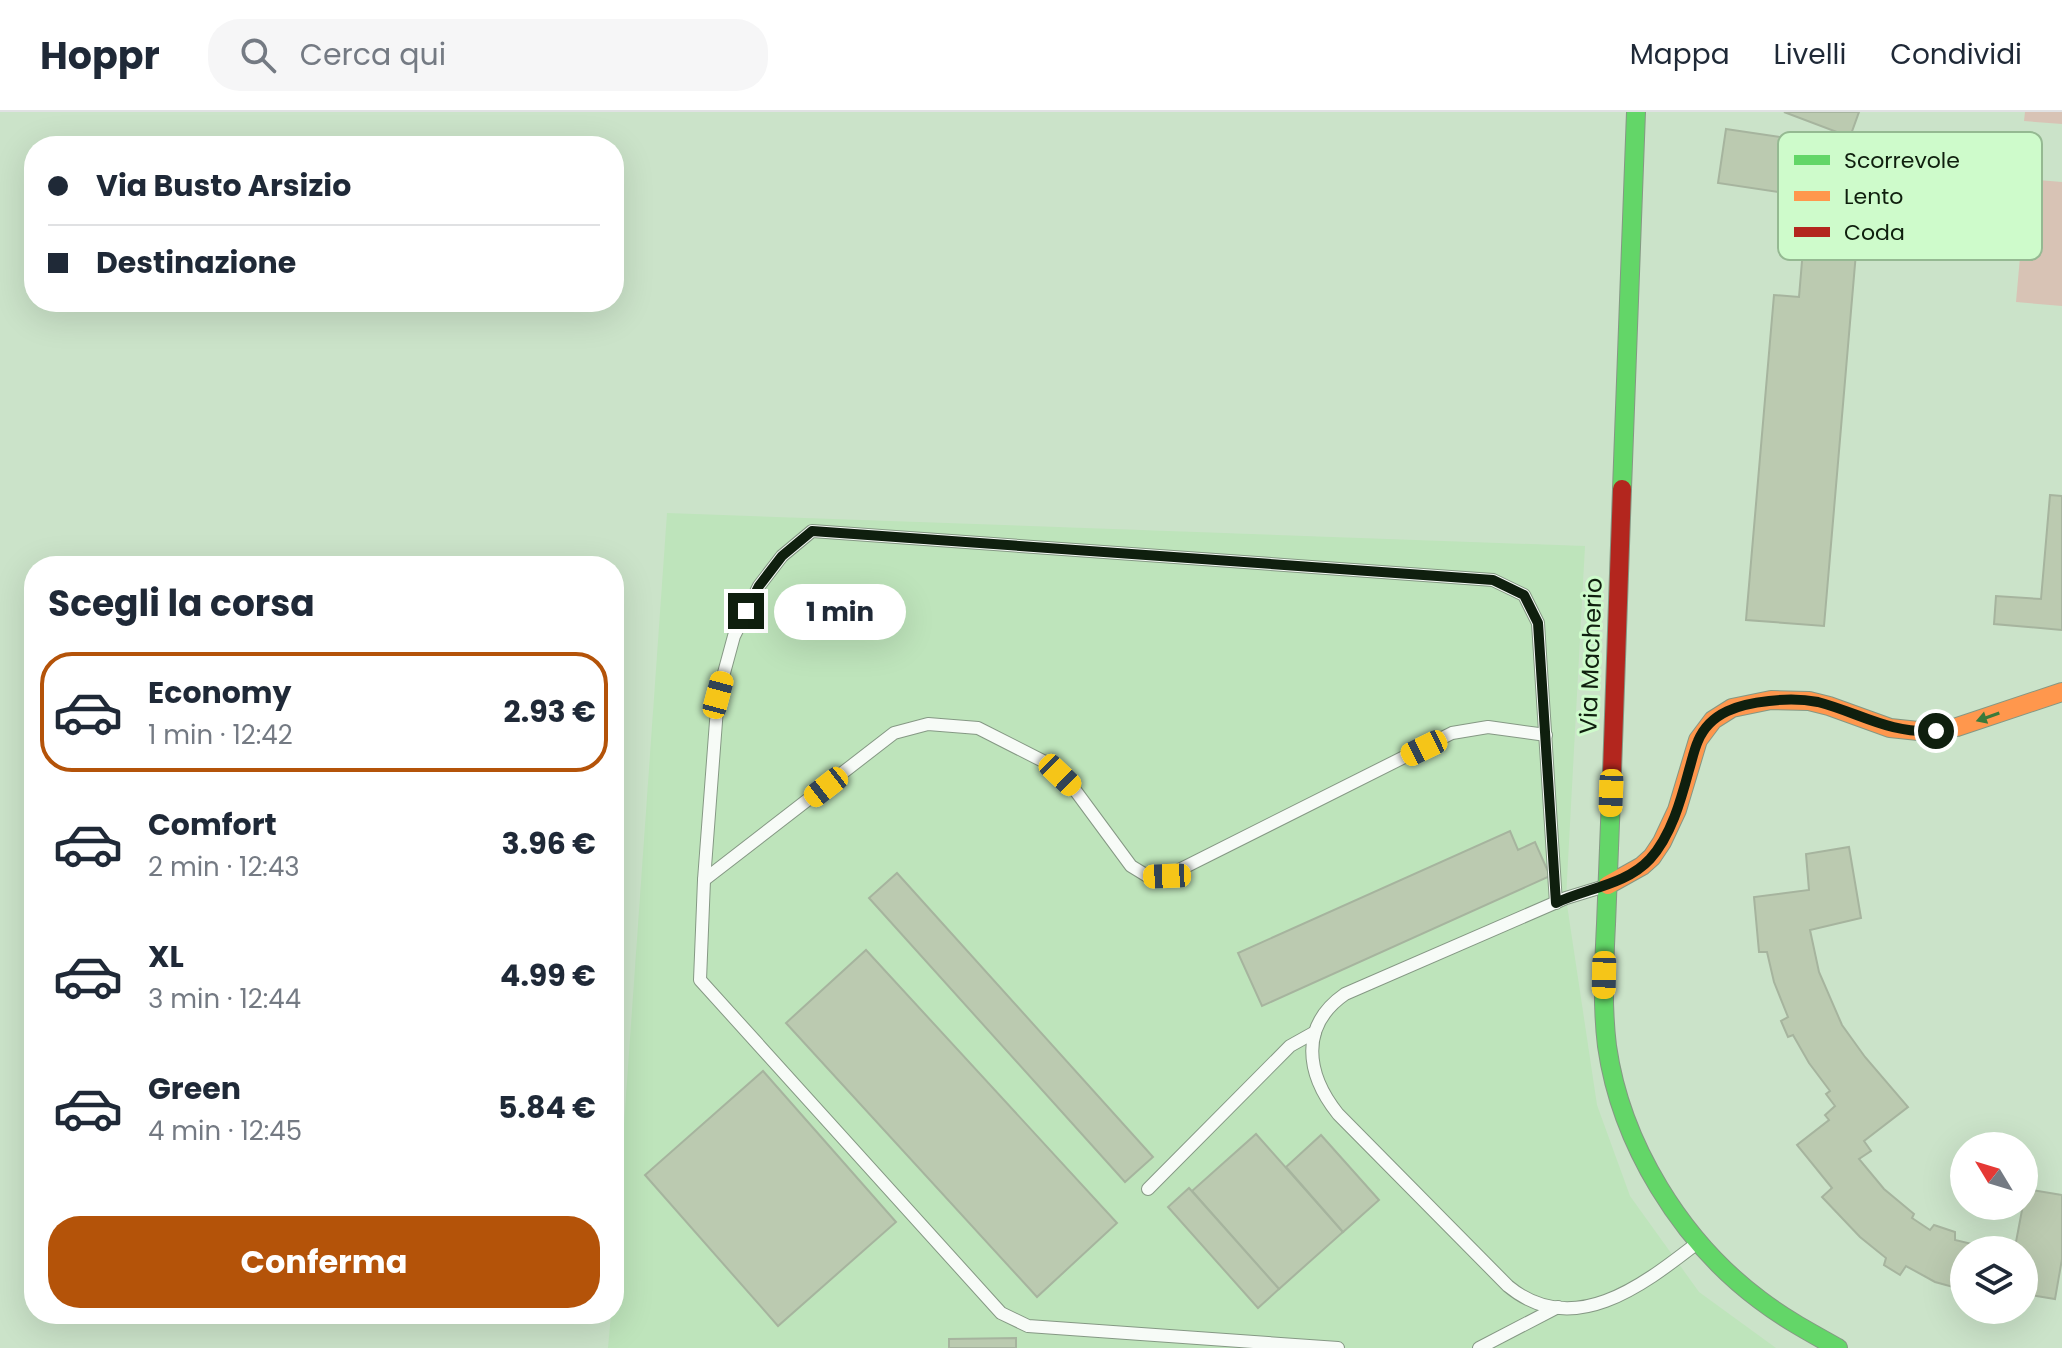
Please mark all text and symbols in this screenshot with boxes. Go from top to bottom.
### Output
search box [208,19,768,91]
text: Hoppr [40,29,160,82]
icon: search [236,33,280,77]
text: Cerca qui [300,33,446,76]
text: Mappa [1630,35,1730,74]
text: Livelli [1774,35,1846,74]
text: Condividi [1890,35,2022,74]
legend [1778,132,2042,260]
text: Scorrevole [1844,145,1960,176]
text: Via Busto Arsizio [96,164,351,207]
text: Lento [1844,181,1903,212]
text: Coda [1844,217,1905,248]
text: Destinazione [96,241,296,284]
street label: Via Macherio [1571,577,1610,735]
text: Scegli la corsa [48,578,315,629]
callout: 1 min [774,583,906,639]
route end [728,593,764,629]
text: 1 min [806,594,874,630]
car [700,669,736,721]
text: Economy [148,671,292,714]
icon: car [52,676,124,748]
text: 2.93 € [504,690,596,733]
one-way arrow [1976,711,2000,724]
route start [1918,713,1954,749]
text: 1 min · 12:42 [148,717,293,753]
car [1397,727,1451,769]
car [1034,750,1086,800]
car [800,763,852,811]
car [1598,769,1624,817]
text: Comfort [148,803,277,846]
icon: car [52,808,124,880]
text: 3.96 € [502,822,596,865]
text: 2 min · 12:43 [148,849,300,885]
car [1143,863,1191,889]
text: XL [148,935,184,978]
icon: car [52,940,124,1012]
car [1592,951,1616,999]
text: 4.99 € [500,954,596,997]
text: 3 min · 12:44 [148,981,301,1017]
text: Green [148,1067,241,1110]
icon: car [52,1072,124,1144]
text: 5.84 € [498,1086,596,1129]
text: 4 min · 12:45 [148,1113,302,1149]
north arrow [1950,1132,2038,1220]
map controls [1950,1132,2038,1324]
button: Conferma [48,1216,600,1308]
button: layers [1950,1236,2038,1324]

